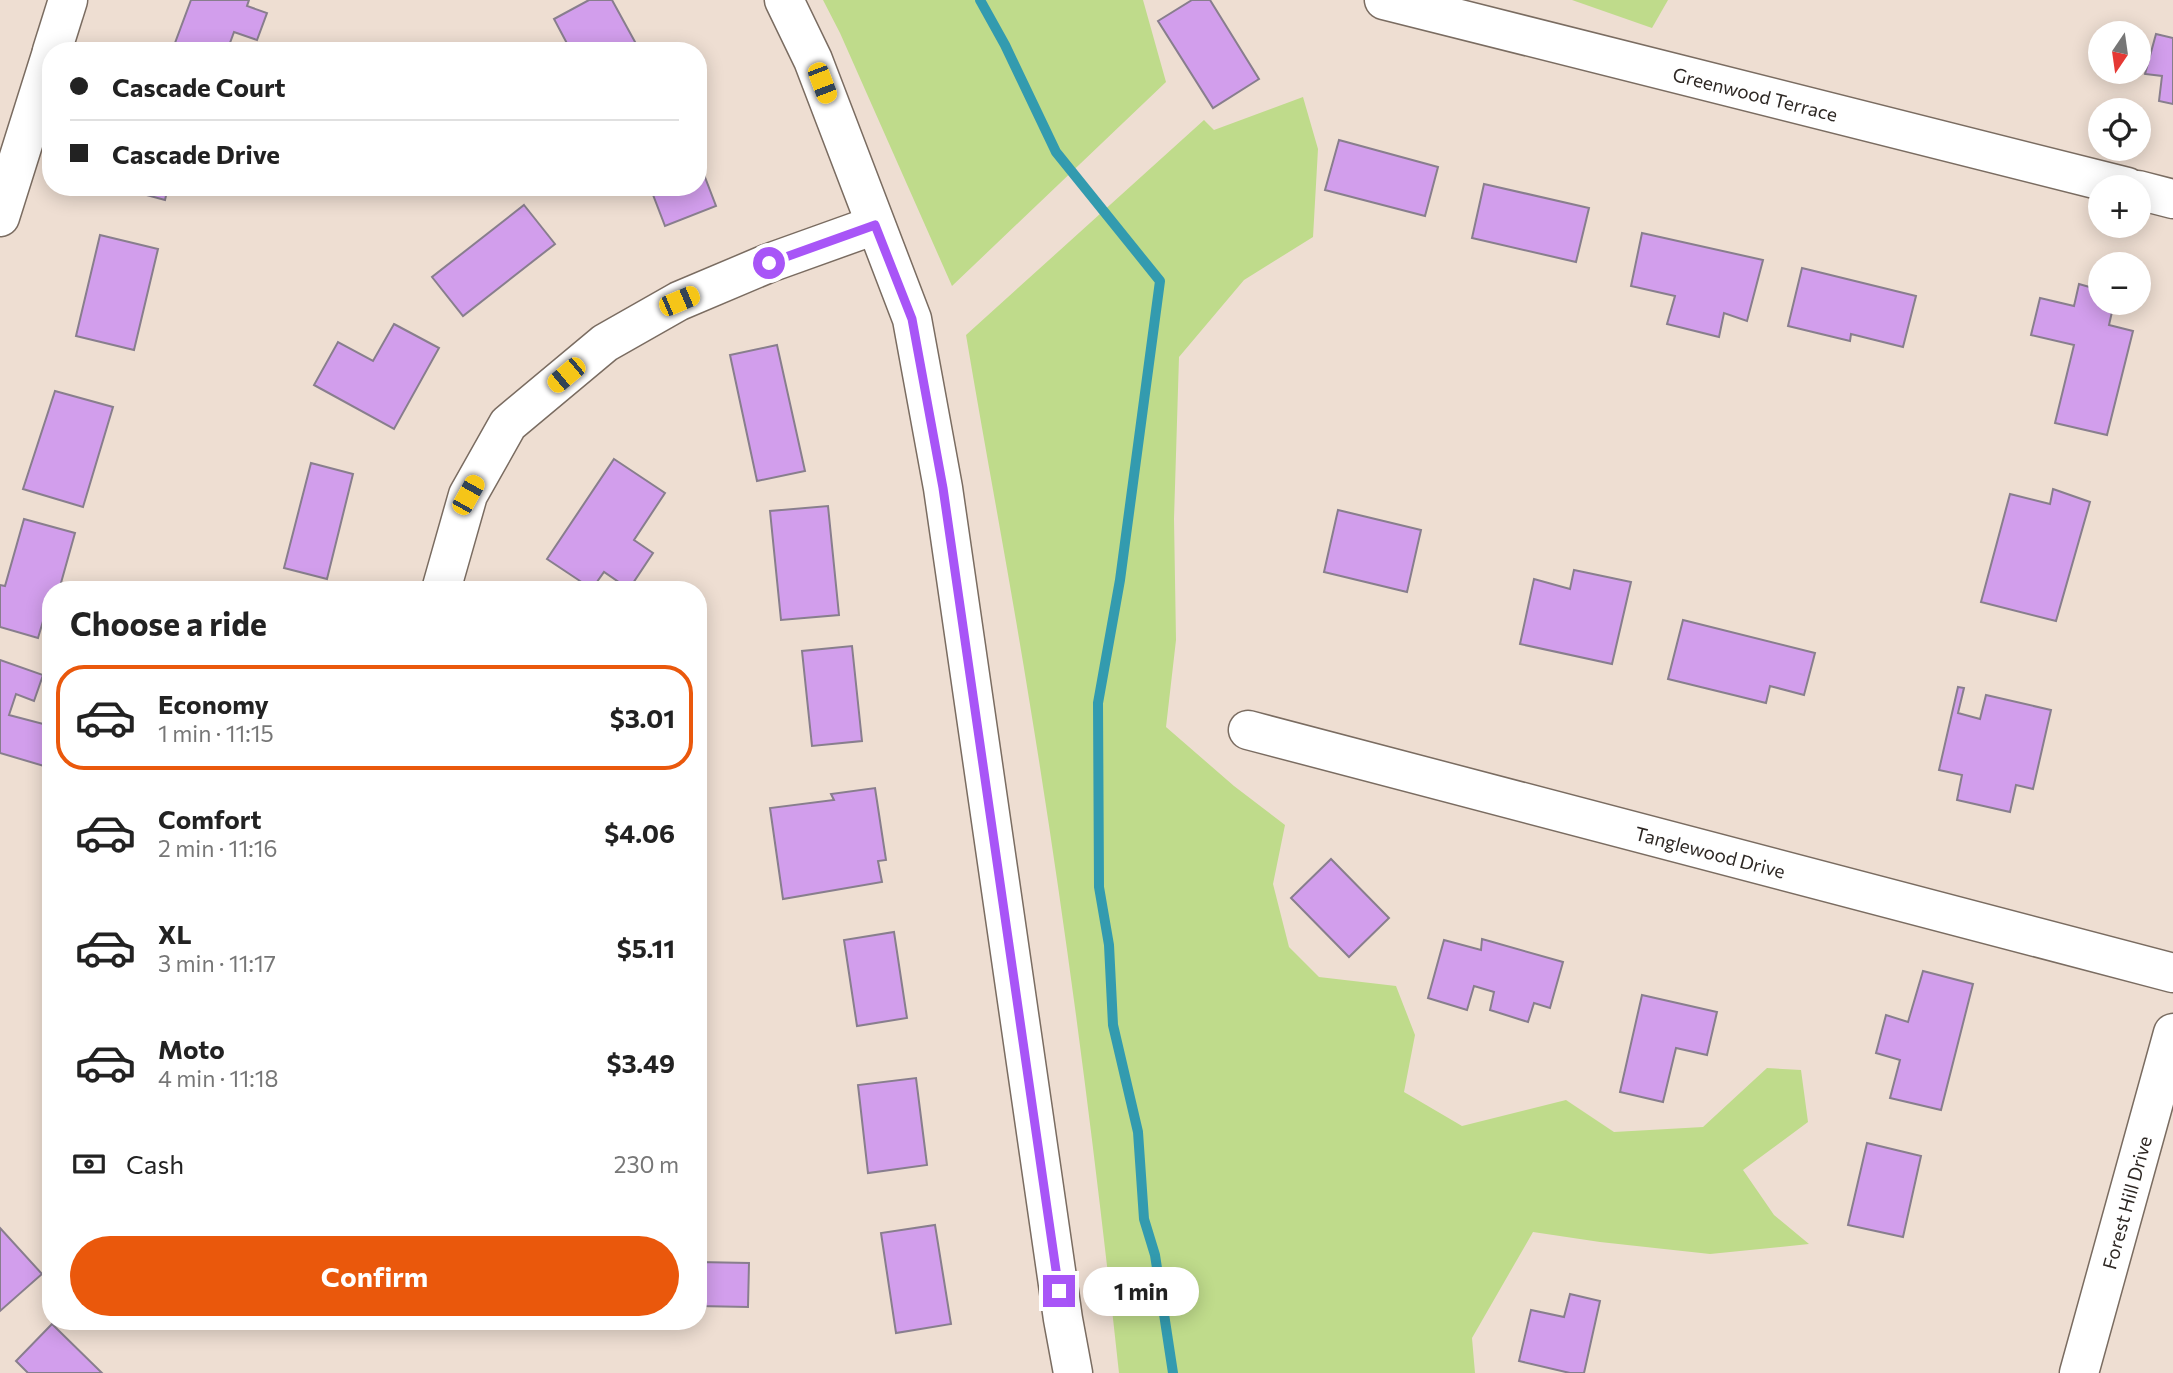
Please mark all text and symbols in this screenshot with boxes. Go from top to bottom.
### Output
north arrow [2088,21,2151,84]
map controls [2088,21,2151,315]
car [805,60,840,106]
street label: Greenwood Terrace [1671,62,1840,125]
text: Cascade Court [112,71,286,102]
button: locate [2088,98,2151,161]
text: Cascade Drive [112,138,280,169]
button: + [2088,175,2151,238]
route start [753,247,785,279]
button: − [2088,252,2151,315]
car [656,283,703,319]
car [544,353,589,397]
car [449,472,488,518]
text: Choose a ride [70,603,267,643]
icon: car [74,686,137,749]
text: Economy [158,688,269,719]
text: $3.01 [610,702,675,733]
text: 1 min · 11:15 [158,719,274,747]
icon: car [74,801,137,864]
text: Comfort [158,803,261,834]
text: $4.06 [604,817,675,848]
street label: Tanglewood Drive [1633,821,1788,882]
text: 2 min · 11:16 [158,834,277,862]
icon: car [74,916,137,979]
text: XL [158,918,192,949]
text: $5.11 [617,932,675,963]
text: 3 min · 11:17 [158,949,276,977]
icon: car [74,1031,137,1094]
text: Moto [158,1033,225,1064]
text: $3.49 [607,1047,675,1078]
text: 4 min · 11:18 [158,1064,278,1092]
street label: Forest Hill Drive [2097,1133,2156,1272]
icon: cash [70,1145,108,1183]
text: Cash [126,1148,184,1179]
text: 230 m [614,1150,679,1178]
button: Confirm [70,1236,679,1316]
callout: 1 min [1084,1266,1199,1316]
route end [1043,1275,1075,1307]
text: 1 min [1114,1277,1168,1305]

